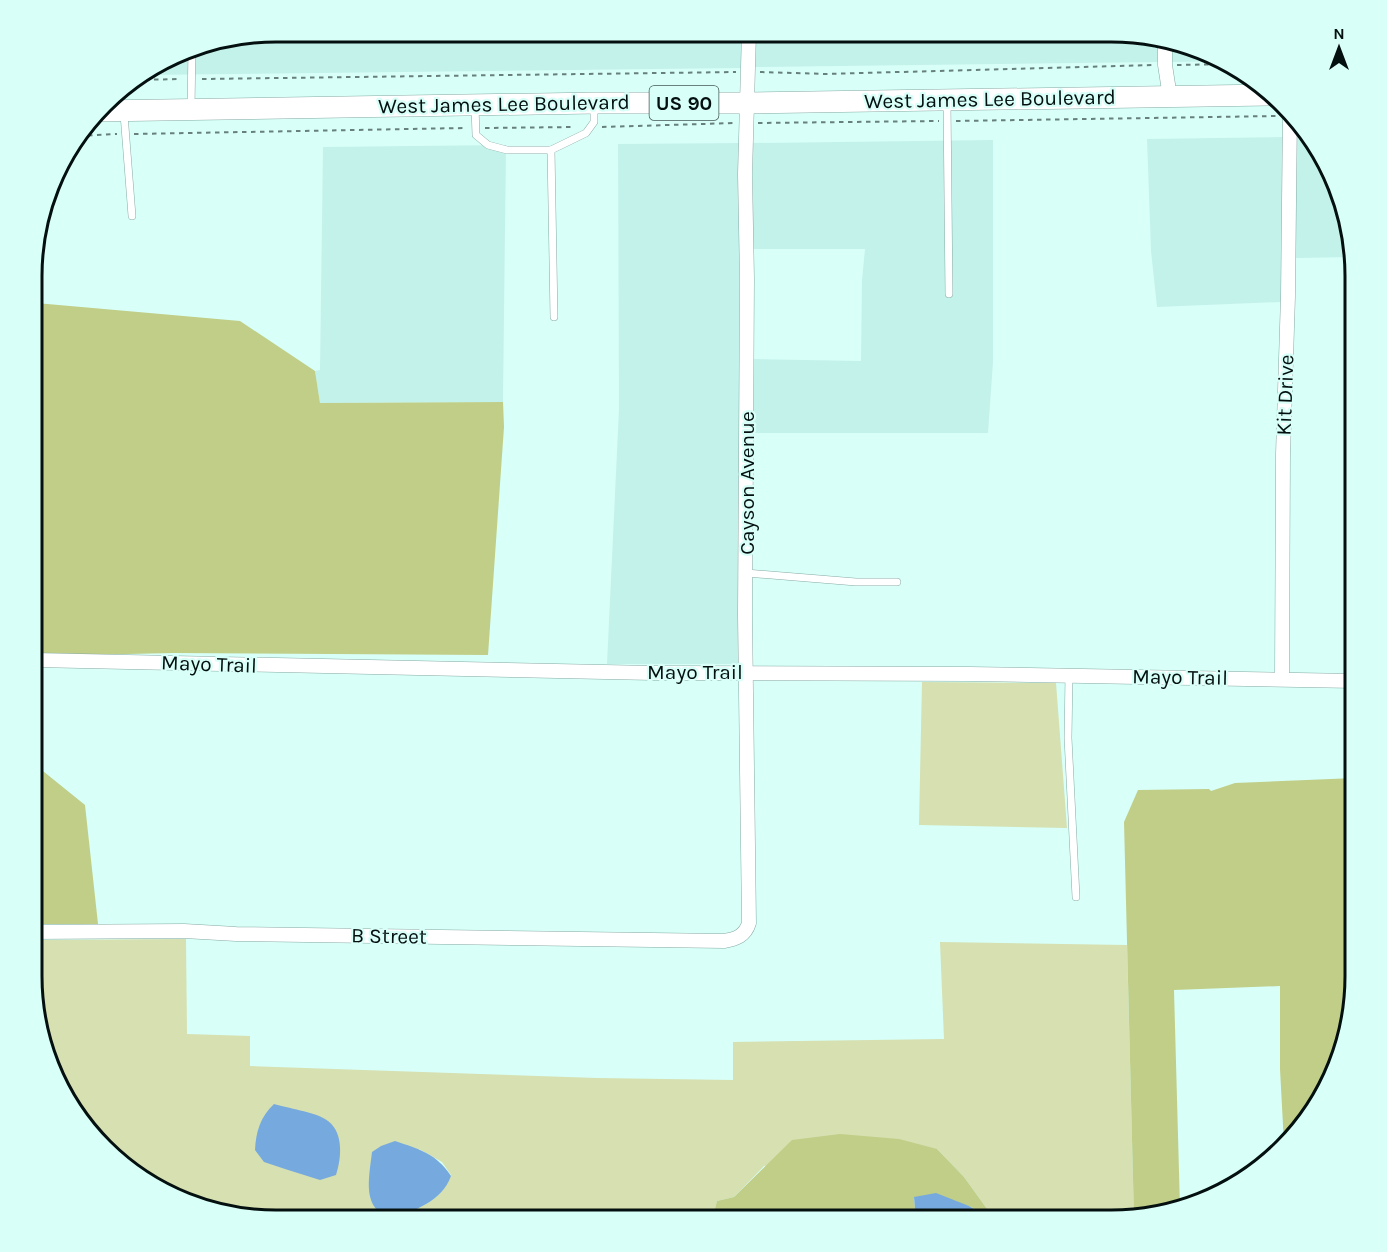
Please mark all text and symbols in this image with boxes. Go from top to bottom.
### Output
north arrow [1309,18,1369,78]
text: N [1333,24,1345,43]
street label: West James Lee Boulevard [864,85,1116,113]
road number: US 90 [650,86,718,120]
street label: West James Lee Boulevard [378,90,630,118]
street label: Kit Drive [1272,354,1298,436]
street label: Cayson Avenue [735,411,759,555]
street label: Mayo Trail [161,650,257,678]
street label: Mayo Trail [647,660,743,684]
street label: Mayo Trail [1132,664,1228,690]
street label: B Street [351,923,427,949]

